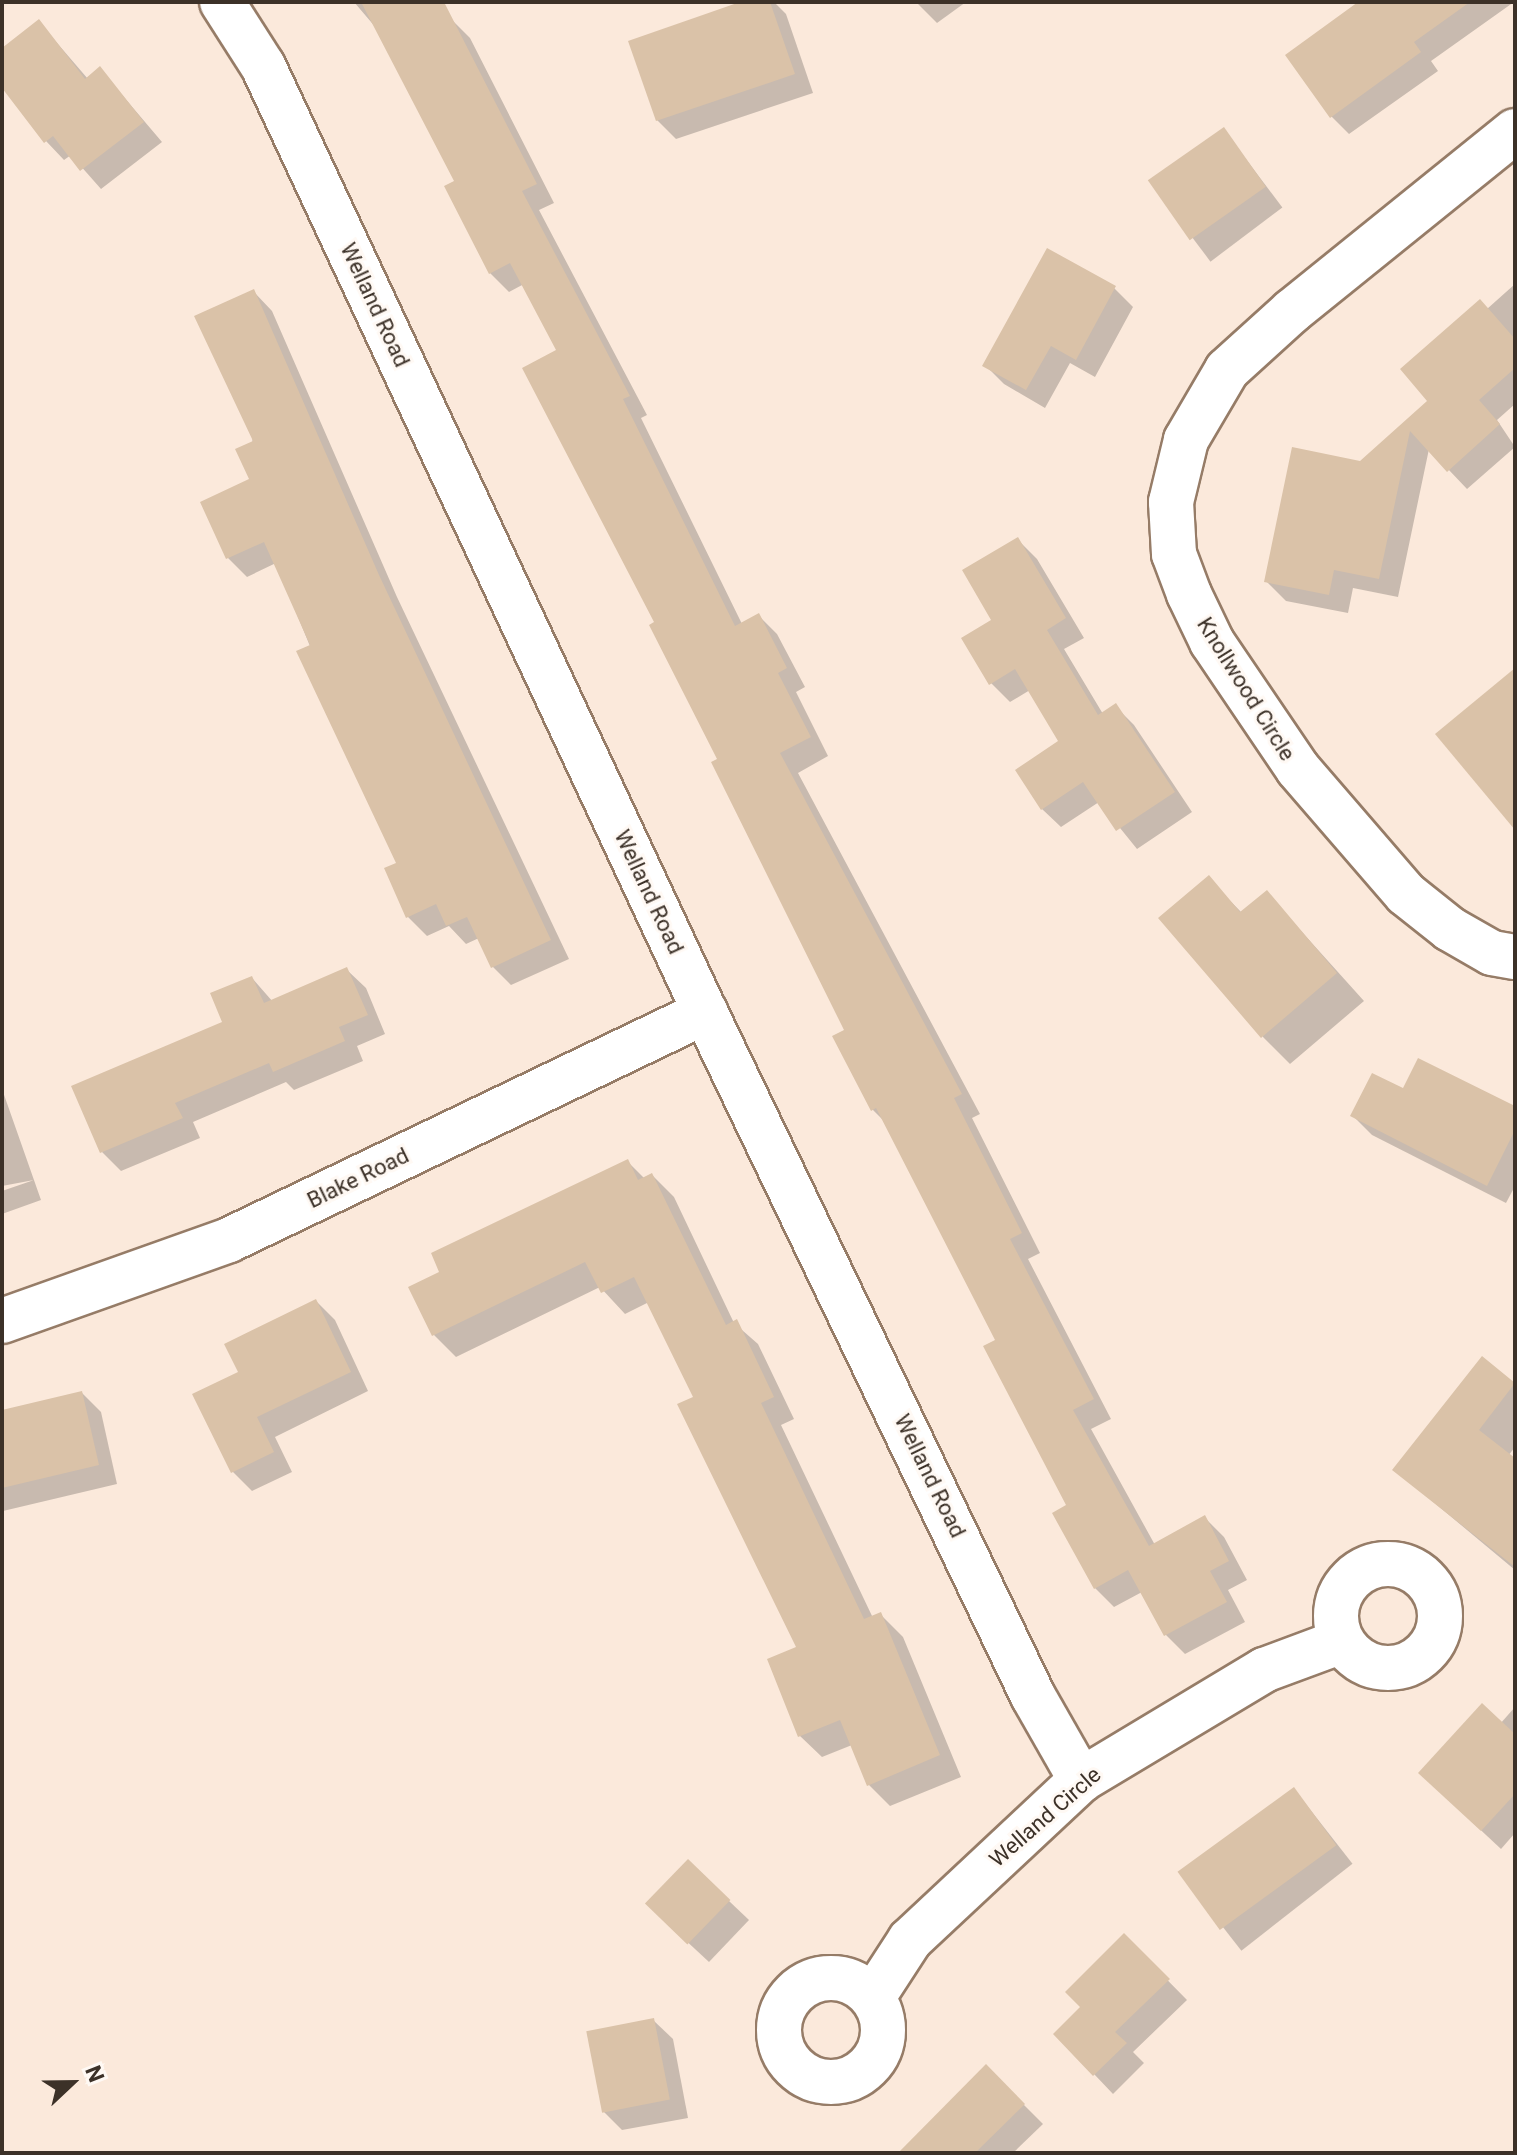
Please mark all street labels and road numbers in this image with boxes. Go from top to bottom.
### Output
street label: Welland Road [335,239,415,371]
street label: Knollwood Circle [1191,613,1301,765]
street label: Welland Road [609,826,689,958]
street label: Blake Road [303,1142,413,1214]
street label: Welland Road [889,1410,971,1542]
street label: Welland Circle [984,1761,1106,1873]

